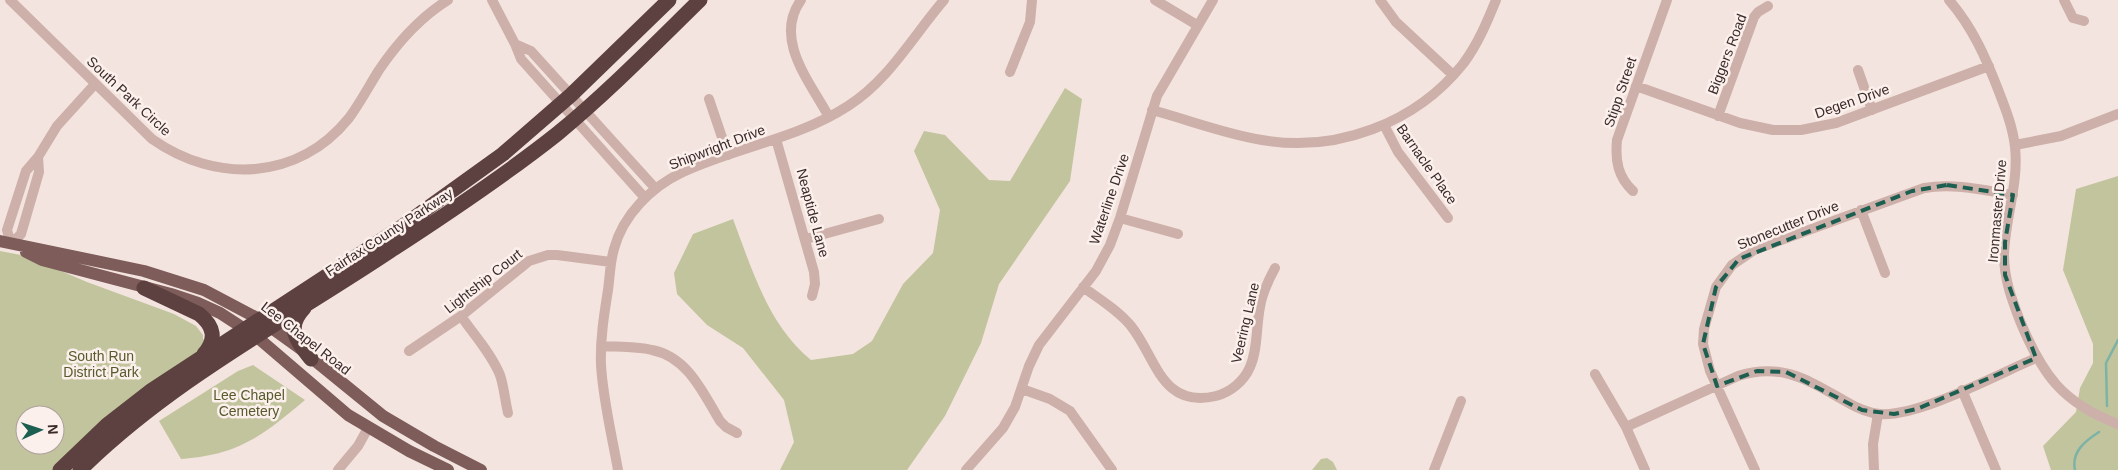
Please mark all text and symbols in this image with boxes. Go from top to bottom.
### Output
street label: Biggers Road [1704,12,1750,96]
street label: South Park Circle [84,53,174,139]
street label: Stipp Street [1601,55,1640,129]
street label: Degen Drive [1813,81,1892,121]
street label: Shipwright Drive [667,121,768,173]
street label: Barnacle Place [1393,121,1461,207]
street label: Waterline Drive [1086,151,1132,247]
street label: Ironmaster Drive [1985,159,2009,263]
street label: Neaptide Lane [793,167,833,259]
street label: Fairfax County Parkway [322,185,456,279]
street label: Stonecutter Drive [1735,197,1841,253]
street label: Lightship Court [441,246,525,316]
street label: Veering Lane [1228,281,1262,365]
street label: Lee Chapel Road [258,298,354,378]
park label: South Run District Park [63,348,140,380]
park label: Lee Chapel Cemetery [213,387,285,419]
north arrow [15,405,65,455]
text: N [45,424,61,435]

